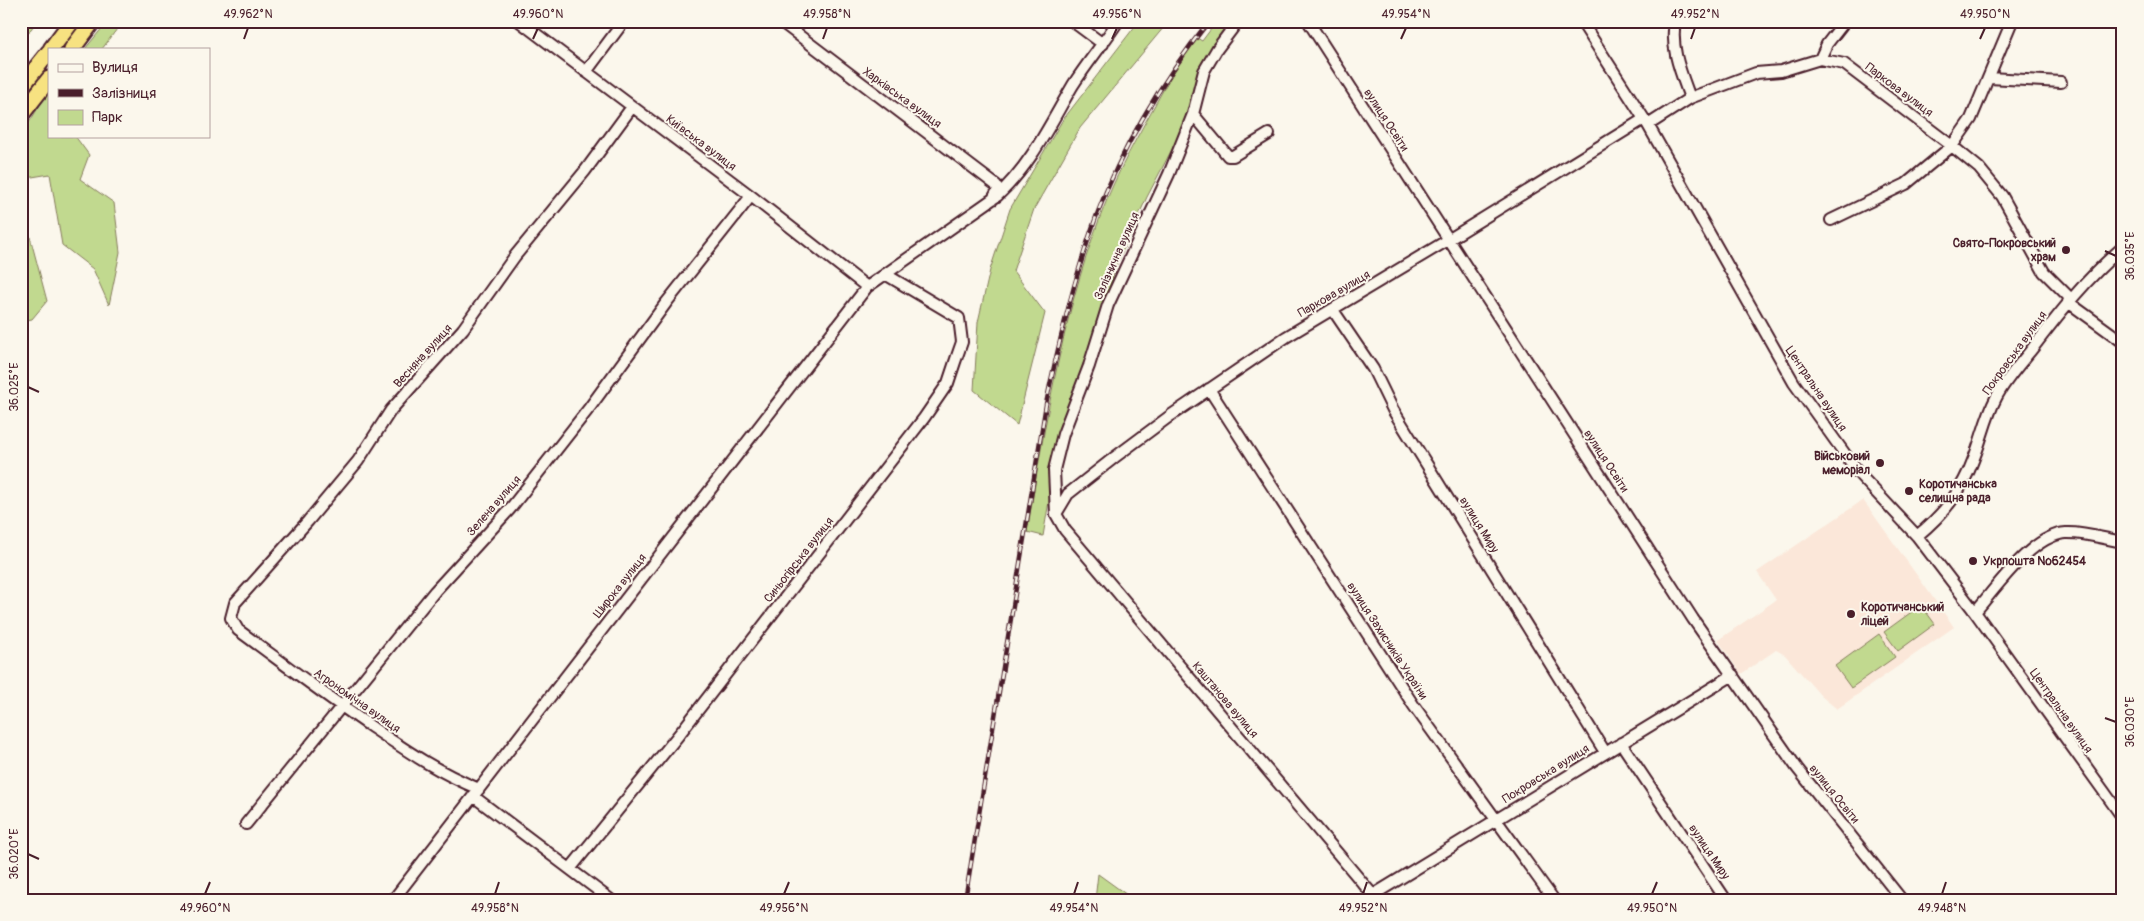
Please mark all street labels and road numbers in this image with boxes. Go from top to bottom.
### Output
street label: Паркова вулиця [1862,60,1936,121]
street label: Харківська вулиця [860,64,945,132]
street label: вулиця Освіти [1360,86,1412,155]
street label: Київська вулиця [663,112,739,174]
street label: Залізнична вулиця [1091,209,1143,302]
street label: Паркова вулиця [1295,267,1373,321]
street label: Покровська вулиця [1980,308,2051,398]
street label: Весняна вулиця [391,321,456,391]
street label: Центральна вулиця [1782,344,1850,435]
street label: вулиця Освіти [1580,427,1632,496]
street label: Зелена вулиця [464,472,525,539]
street label: вулиця Миру [1456,494,1502,556]
street label: Синьогірська вулиця [761,514,837,606]
street label: Широка вулиця [590,551,650,621]
street label: вулиця Захисників України [1343,580,1431,703]
street label: Каштанова вулиця [1189,659,1261,741]
street label: Агрономічна вулиця [311,665,404,737]
street label: Центральна вулиця [2026,666,2096,756]
street label: Покровська вулиця [1500,741,1593,807]
street label: вулиця Освіти [1806,761,1863,827]
street label: вулиця Миру [1685,822,1733,882]

